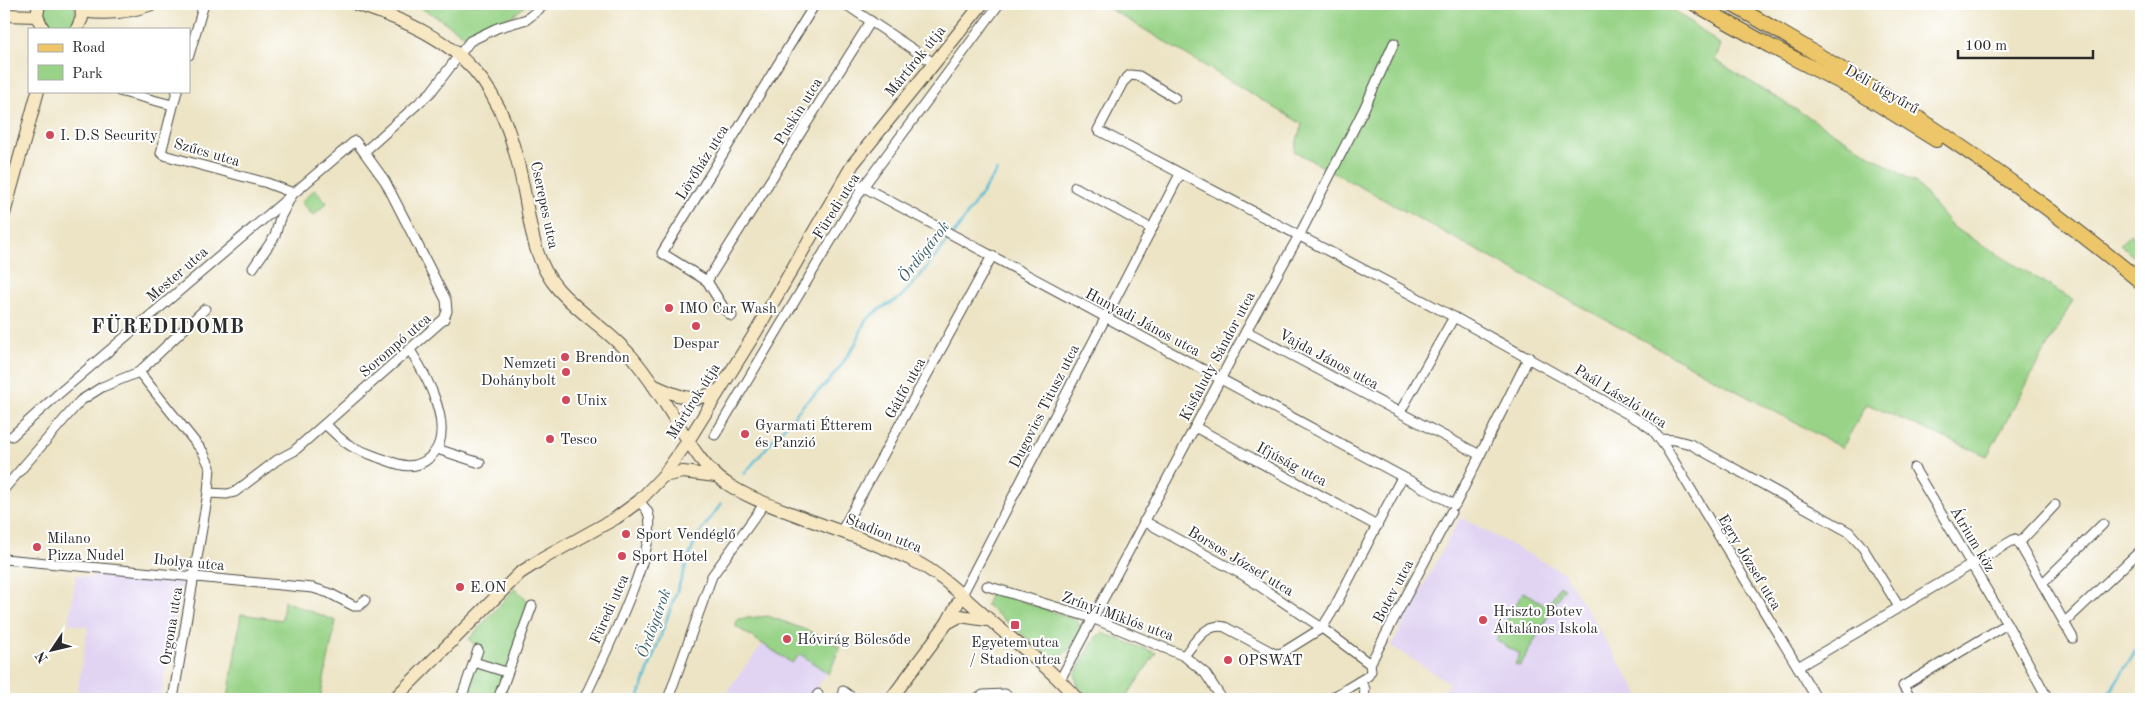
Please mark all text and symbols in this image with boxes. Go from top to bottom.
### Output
street label: Mártírok útja [883,23,950,100]
legend [28,28,190,92]
scale bar [1958,28,2092,60]
text: 100 m [1965,39,2007,54]
text: Road [72,41,106,56]
street label: Déli útgyűrű [1842,63,1921,117]
text: Park [72,67,103,82]
street label: Puskin utca [773,75,826,148]
street label: Lövőház utca [674,122,733,203]
marker: I. D.S Security [44,129,56,141]
place label: I. D.S Security [60,129,158,144]
street label: Szűcs utca [172,137,242,170]
street label: Cserepes utca [527,160,560,251]
street label: Füredi utca [811,171,864,242]
water label: Ördögárok [894,217,953,286]
street label: Mester utca [144,244,212,306]
street label: Hunyadi János utca [1082,287,1203,360]
street label: Kisfaludy Sándor utca [1178,289,1259,424]
marker: IMO Car Wash [663,302,675,314]
place label: IMO Car Wash [679,302,777,317]
street label: Sorompó utca [358,311,435,381]
district label: FÜREDIDOMB [91,314,245,338]
marker: Despar [690,320,702,332]
street label: Vajda János utca [1276,328,1381,393]
place label: Despar [673,337,719,352]
street label: Dugovics Titusz utca [1008,342,1083,471]
marker: Brendon [559,351,571,363]
place label: Brendon [575,351,630,366]
street label: Gátfő utca [883,355,929,422]
place label: Nemzeti Dohánybolt [481,357,556,389]
street label: Mártírok útja [665,361,724,442]
street label: Paál László utca [1571,363,1670,432]
marker: Nemzeti Dohánybolt [560,366,572,378]
marker: Unix [560,394,572,406]
place label: Unix [576,394,608,409]
place label: Gyarmati Étterem és Panzió [755,416,872,451]
marker: Gyarmati Étterem és Panzió [739,428,751,440]
marker: Tesco [544,433,556,445]
place label: Tesco [560,433,597,448]
street label: Ifjúság utca [1254,441,1329,490]
street label: Átrium köz [1947,503,1999,575]
street label: Stadion utca [843,512,924,557]
street label: Egry József utca [1714,512,1783,614]
street label: Borsos József utca [1185,525,1296,600]
marker: Sport Vendéglő [620,528,632,540]
place label: Sport Vendéglő [636,528,736,543]
place label: Milano Pizza Nudel [47,532,124,564]
marker: Milano Pizza Nudel [31,541,43,553]
marker: Sport Hotel [616,550,628,562]
place label: Sport Hotel [632,550,708,565]
street label: Ibolya utca [153,553,226,574]
street label: Botev utca [1371,557,1417,626]
street label: Füredi utca [588,572,633,647]
marker: E.ON [454,581,466,593]
place label: E.ON [470,581,507,596]
street label: Orgona utca [159,585,186,666]
water label: Ördögárok [633,586,675,660]
street label: Zrínyi Miklós utca [1059,590,1176,645]
place label: Hriszto Botev Általános Iskola [1493,605,1599,637]
marker: Hriszto Botev Általános Iskola [1477,614,1489,626]
marker: Egyetem utca / Stadion utca [1009,619,1021,631]
north arrow [28,626,78,676]
marker: Hóvirág Bölcsőde [781,633,793,645]
place label: Hóvirág Bölcsőde [797,633,911,648]
place label: Egyetem utca / Stadion utca [969,636,1061,668]
text: N [33,648,51,665]
marker: OPSWAT [1222,654,1234,666]
place label: OPSWAT [1238,654,1303,669]

